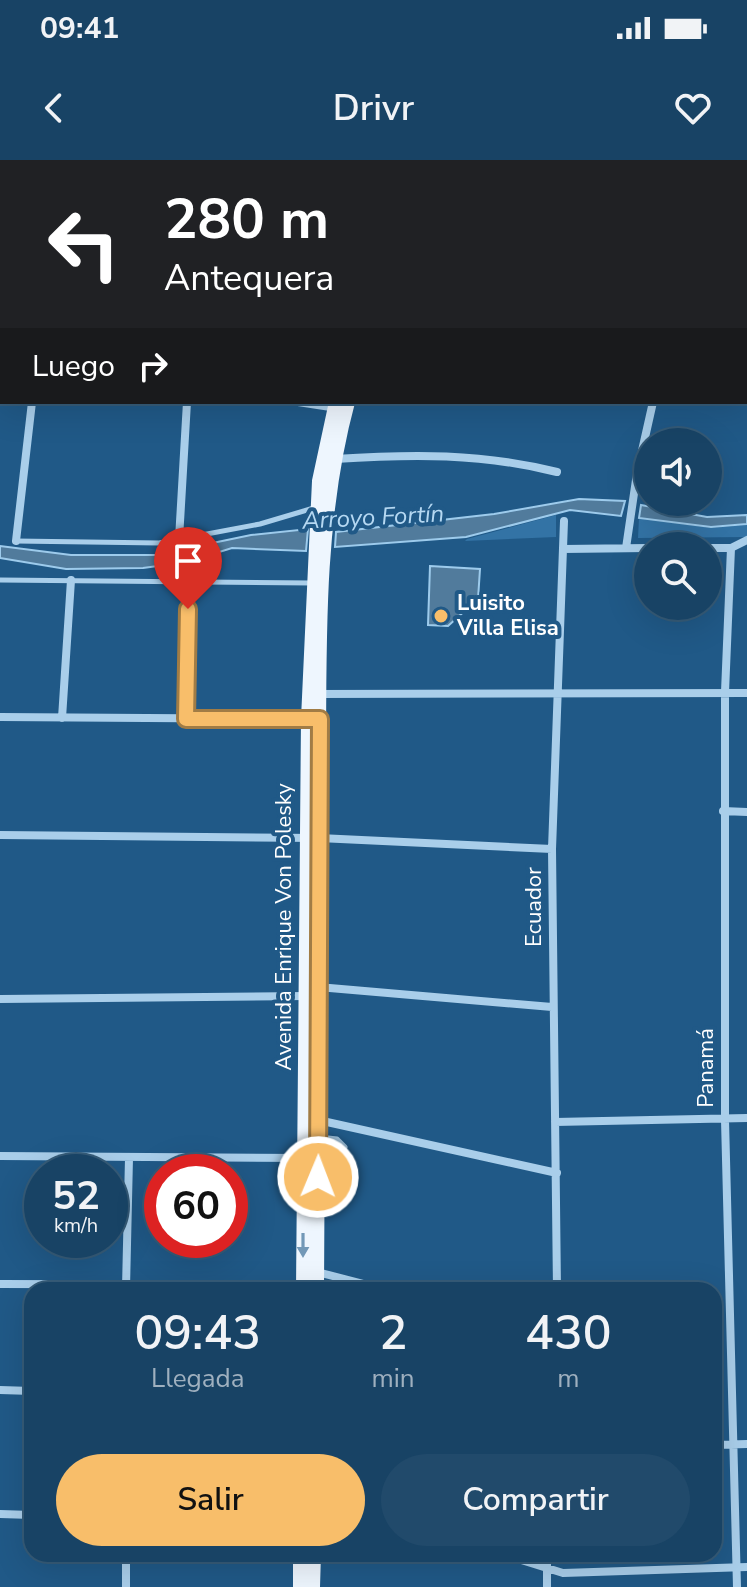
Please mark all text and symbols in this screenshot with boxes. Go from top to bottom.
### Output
text: 09:41 [40,8,119,49]
text: Drivr [333,84,414,133]
icon: back [32,86,76,130]
icon: heart [671,86,715,130]
text: 280 m [164,181,329,258]
icon: left [32,192,136,296]
text: Antequera [164,254,334,303]
icon: right [131,344,175,388]
text: Luego [32,346,115,387]
map controls [634,428,722,620]
button: sound [634,428,722,516]
water label: Arroyo Fortín [300,497,445,537]
pin [154,527,222,609]
button: search [634,532,722,620]
icon: arrive [166,539,210,583]
place label: Luisito Villa Elisa [456,588,559,643]
marker: Luisito Villa Elisa [432,607,450,625]
street label: Avenida Enrique Von Polesky [269,783,299,1071]
street label: Ecuador [519,867,549,947]
street label: Panamá [691,1028,721,1108]
position arrow [276,1135,360,1219]
speed limit sign: 60 [144,1154,248,1258]
text: 52 [52,1169,100,1223]
text: km/h [54,1212,98,1239]
one-way arrow [297,1233,310,1258]
text: 09:43 [134,1300,261,1366]
text: 2 [379,1300,407,1366]
text: 430 [525,1300,612,1366]
text: Llegada [151,1361,245,1396]
text: min [372,1361,415,1396]
text: m [557,1361,579,1396]
button: Salir [56,1454,365,1546]
button: Compartir [381,1454,690,1546]

